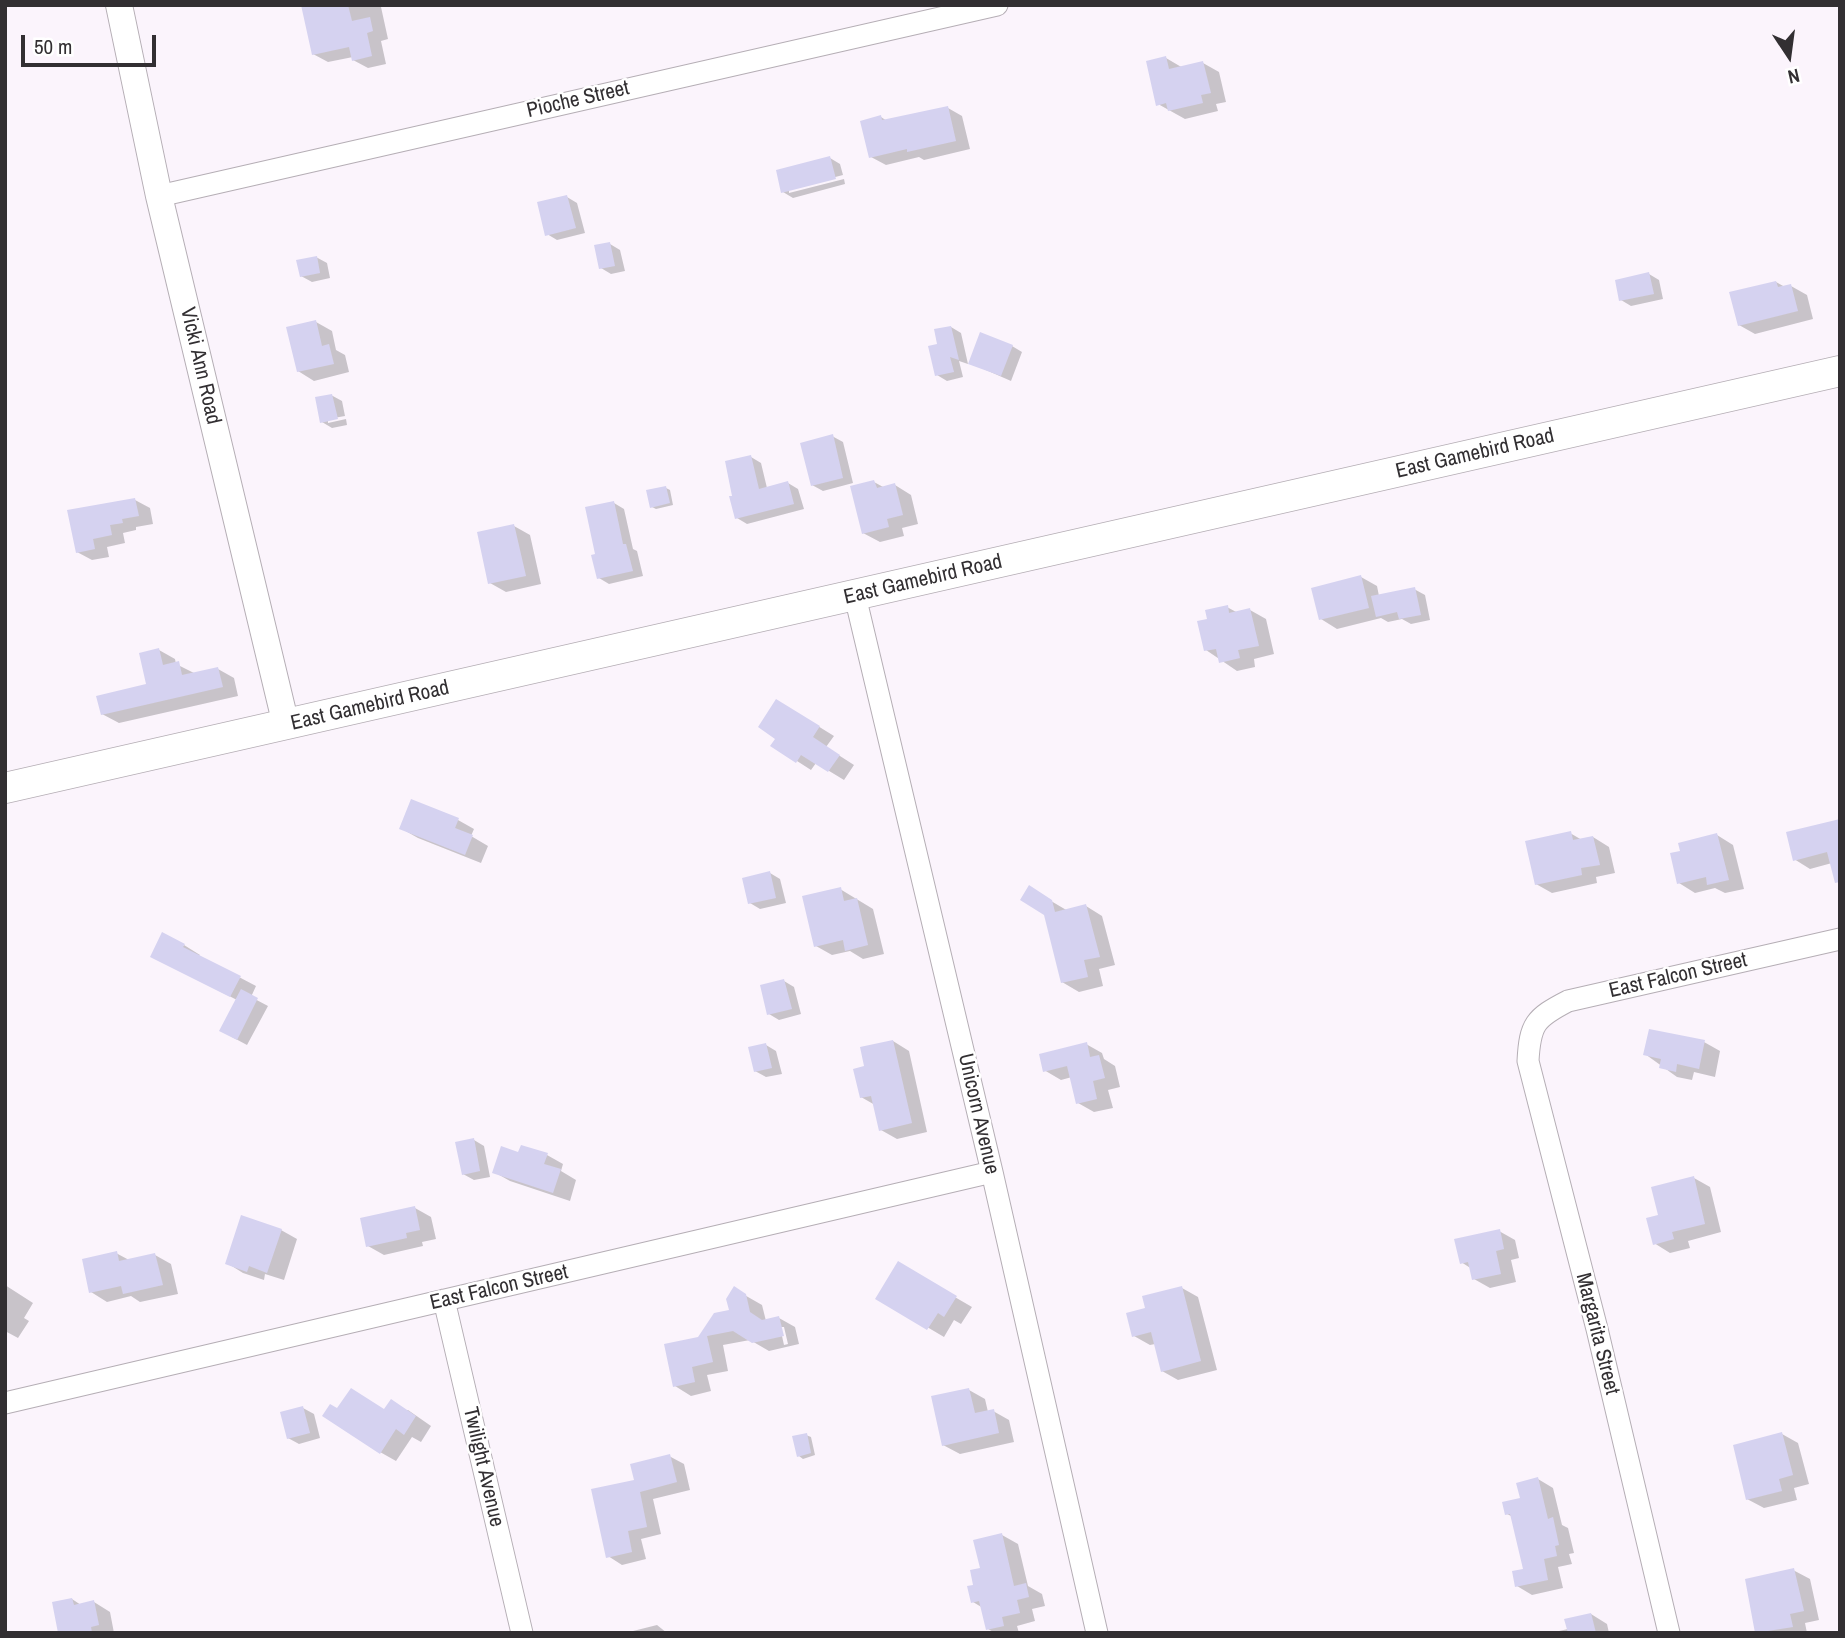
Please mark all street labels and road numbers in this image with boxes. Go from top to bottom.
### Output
street label: Pioche Street [524,76,632,124]
street label: Vicki Ann Road [174,305,226,427]
street label: East Gamebird Road [1393,424,1557,484]
street label: East Gamebird Road [841,550,1005,610]
street label: East Gamebird Road [288,676,452,736]
street label: East Falcon Street [1607,948,1749,1004]
street label: Unicorn Avenue [952,1051,1004,1177]
street label: East Falcon Street [428,1260,570,1316]
street label: Margarita Street [1570,1271,1624,1397]
street label: Twilight Avenue [457,1405,509,1529]

